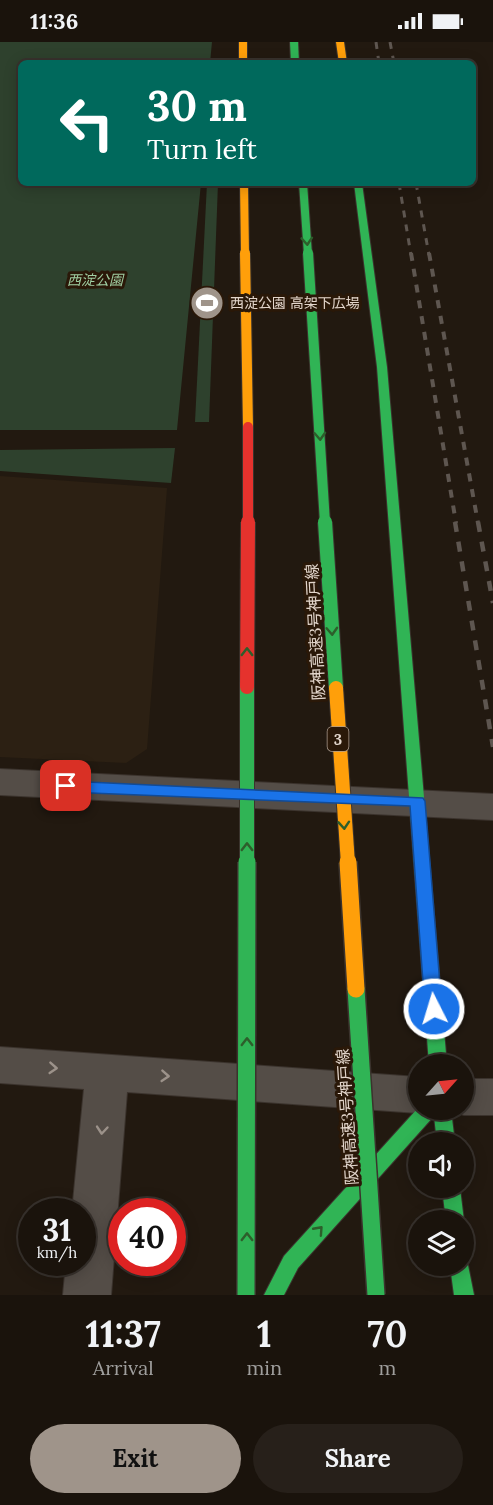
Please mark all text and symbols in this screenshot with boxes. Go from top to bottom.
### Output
text: 11:36 [30,7,78,35]
text: 30 m [147,79,247,133]
icon: left [48,84,126,162]
text: Turn left [147,132,257,166]
one-way arrow [301,237,314,246]
park label: 西淀公園 [67,271,125,289]
sports icon: 西淀公園 高架下広場 [189,285,225,321]
place label: 西淀公園 高架下広場 [230,294,360,312]
one-way arrow [314,431,327,440]
street label: 阪神高速3号神戸線 [301,563,329,701]
one-way arrow [325,626,338,635]
one-way arrow [241,647,254,656]
road number: 3 [328,727,348,751]
pin [40,760,91,811]
icon: arrive [49,769,82,802]
one-way arrow [337,821,350,830]
one-way arrow [241,842,253,851]
position arrow [402,977,466,1041]
one-way arrow [241,1037,253,1046]
street label: 阪神高速3号神戸線 [332,1048,362,1186]
north arrow [408,1054,474,1120]
map controls [408,1054,474,1276]
one-way arrow [49,1061,58,1074]
one-way arrow [161,1069,170,1082]
one-way arrow [96,1125,109,1134]
button: sound [408,1132,474,1198]
speed limit sign: 40 [108,1198,186,1276]
button: layers [408,1210,474,1276]
text: 31 [43,1211,71,1249]
one-way arrow [312,1227,323,1238]
one-way arrow [241,1232,253,1241]
text: km/h [37,1243,77,1262]
text: 11:37 [86,1311,161,1357]
text: 1 [257,1311,272,1357]
text: 70 [368,1311,407,1357]
text: Arrival [93,1355,154,1380]
text: min [246,1355,282,1380]
text: m [379,1355,396,1380]
button: Exit [30,1424,241,1493]
button: Share [253,1424,463,1493]

